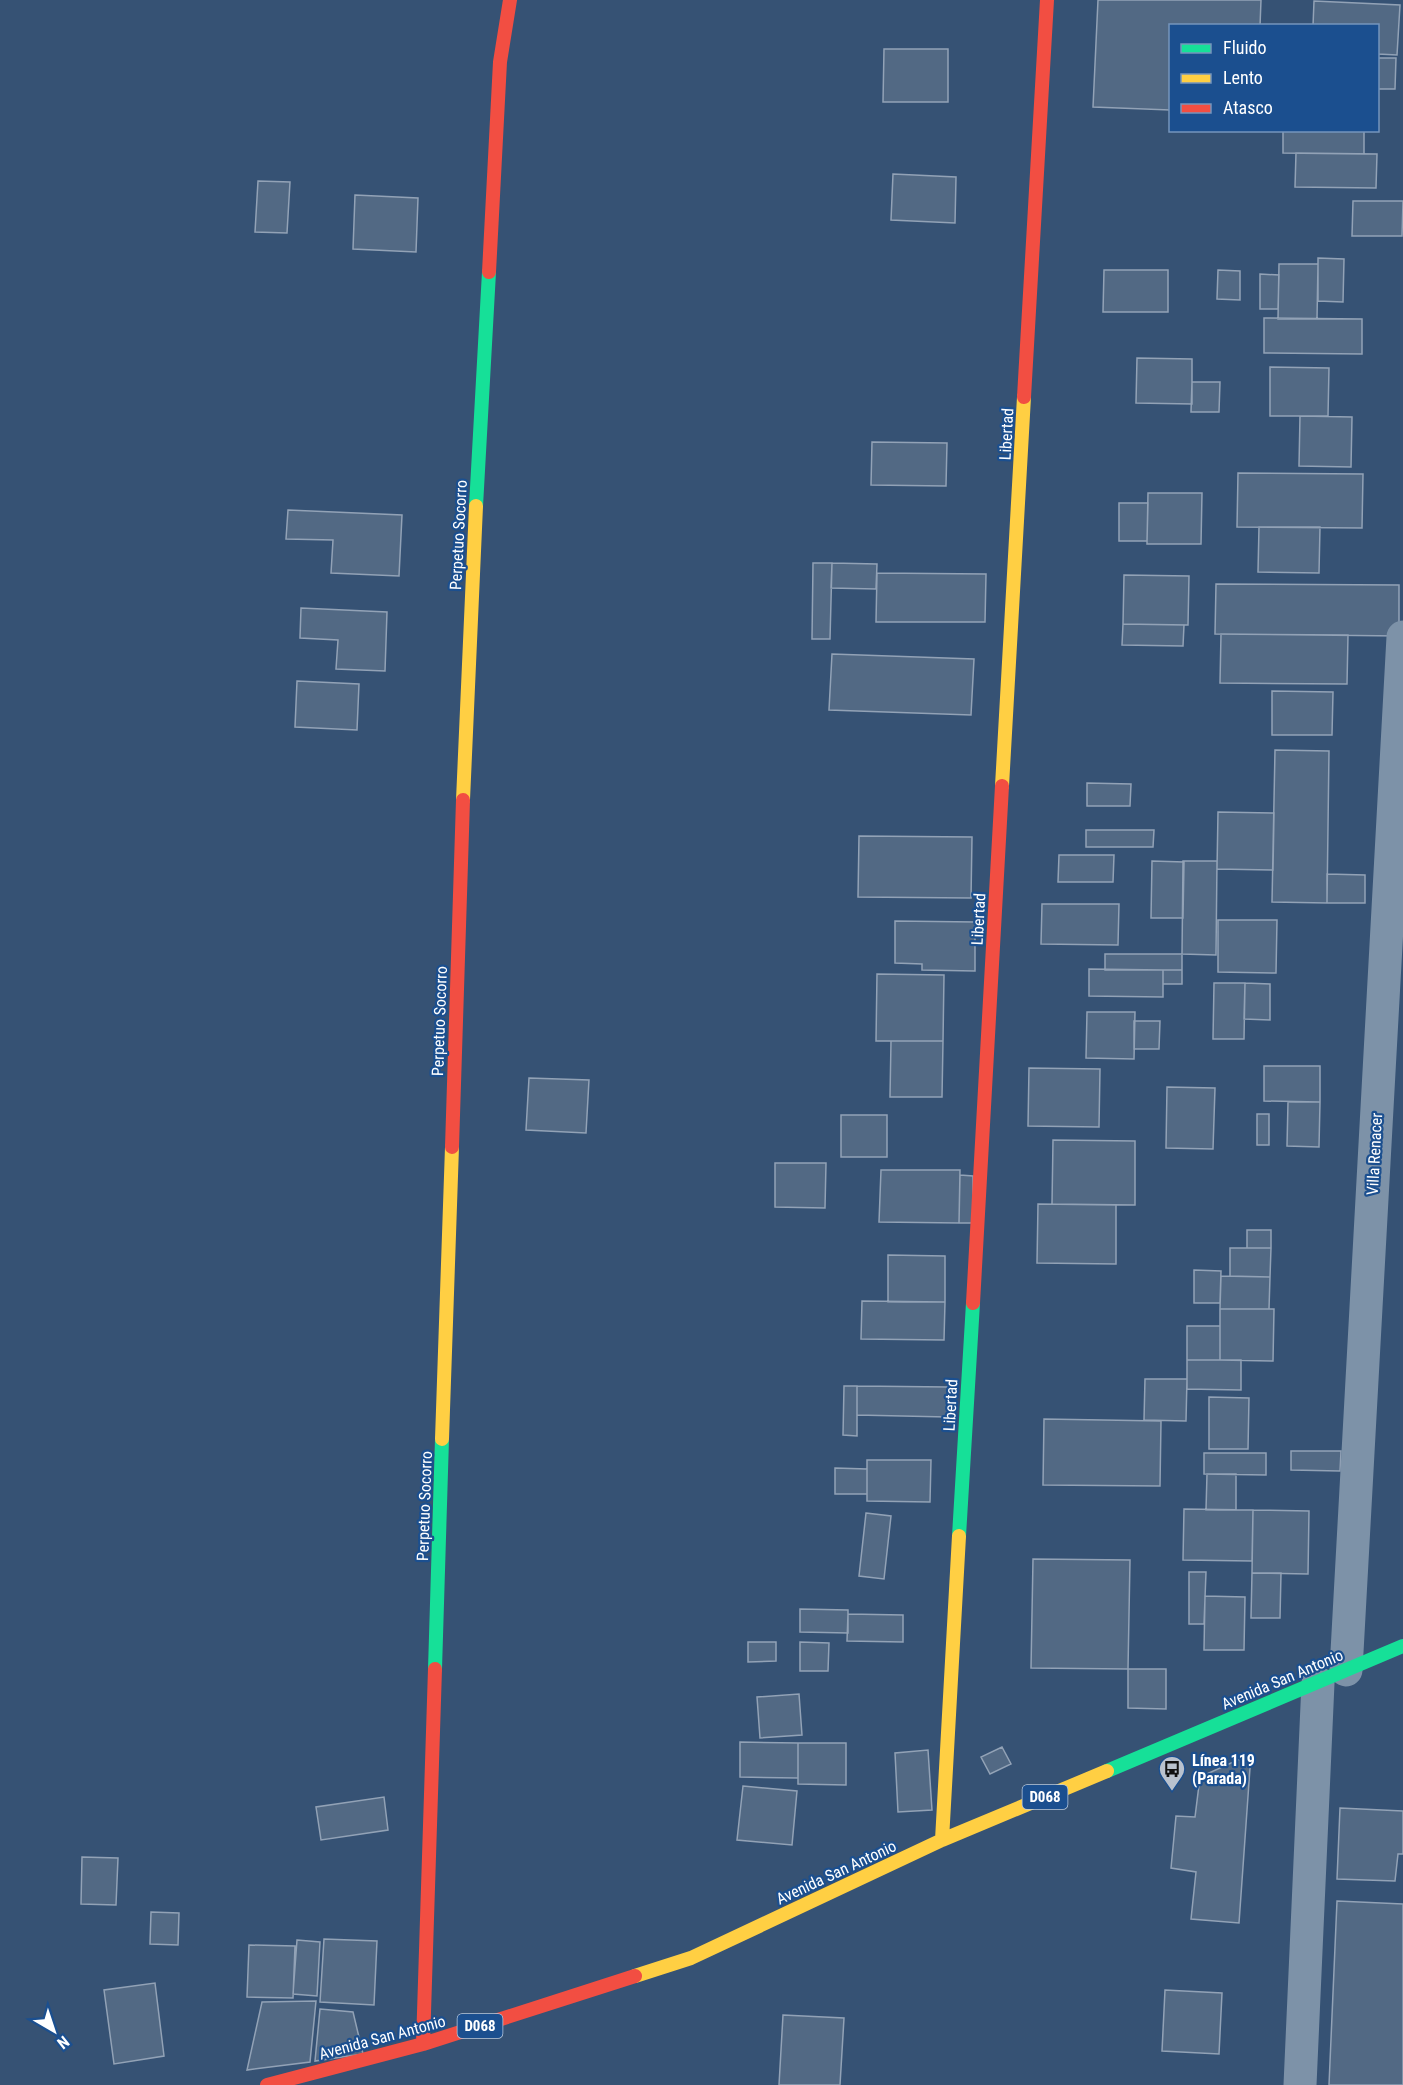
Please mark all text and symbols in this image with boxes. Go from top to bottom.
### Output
legend [1169,24,1379,132]
text: Fluido [1223,37,1267,58]
text: Lento [1223,67,1263,88]
text: Atasco [1223,97,1273,118]
street label: Libertad [996,407,1017,461]
street label: Perpetuo Socorro [446,480,471,590]
street label: Libertad [968,892,989,946]
street label: Perpetuo Socorro [428,966,451,1076]
street label: Villa Renacer [1363,1112,1386,1196]
street label: Libertad [940,1378,961,1432]
street label: Perpetuo Socorro [413,1451,436,1561]
street label: Avenida San Antonio [1219,1645,1346,1714]
place label: Línea 119 (Parada) [1192,1751,1255,1788]
bus stop icon: Línea 119 (Parada) [1157,1754,1187,1792]
road number: D068 [1022,1785,1068,1809]
street label: Avenida San Antonio [773,1836,899,1909]
north arrow [24,2001,84,2061]
street label: Avenida San Antonio [317,2011,447,2064]
road number: D068 [458,2014,502,2038]
text: N [53,2032,73,2053]

